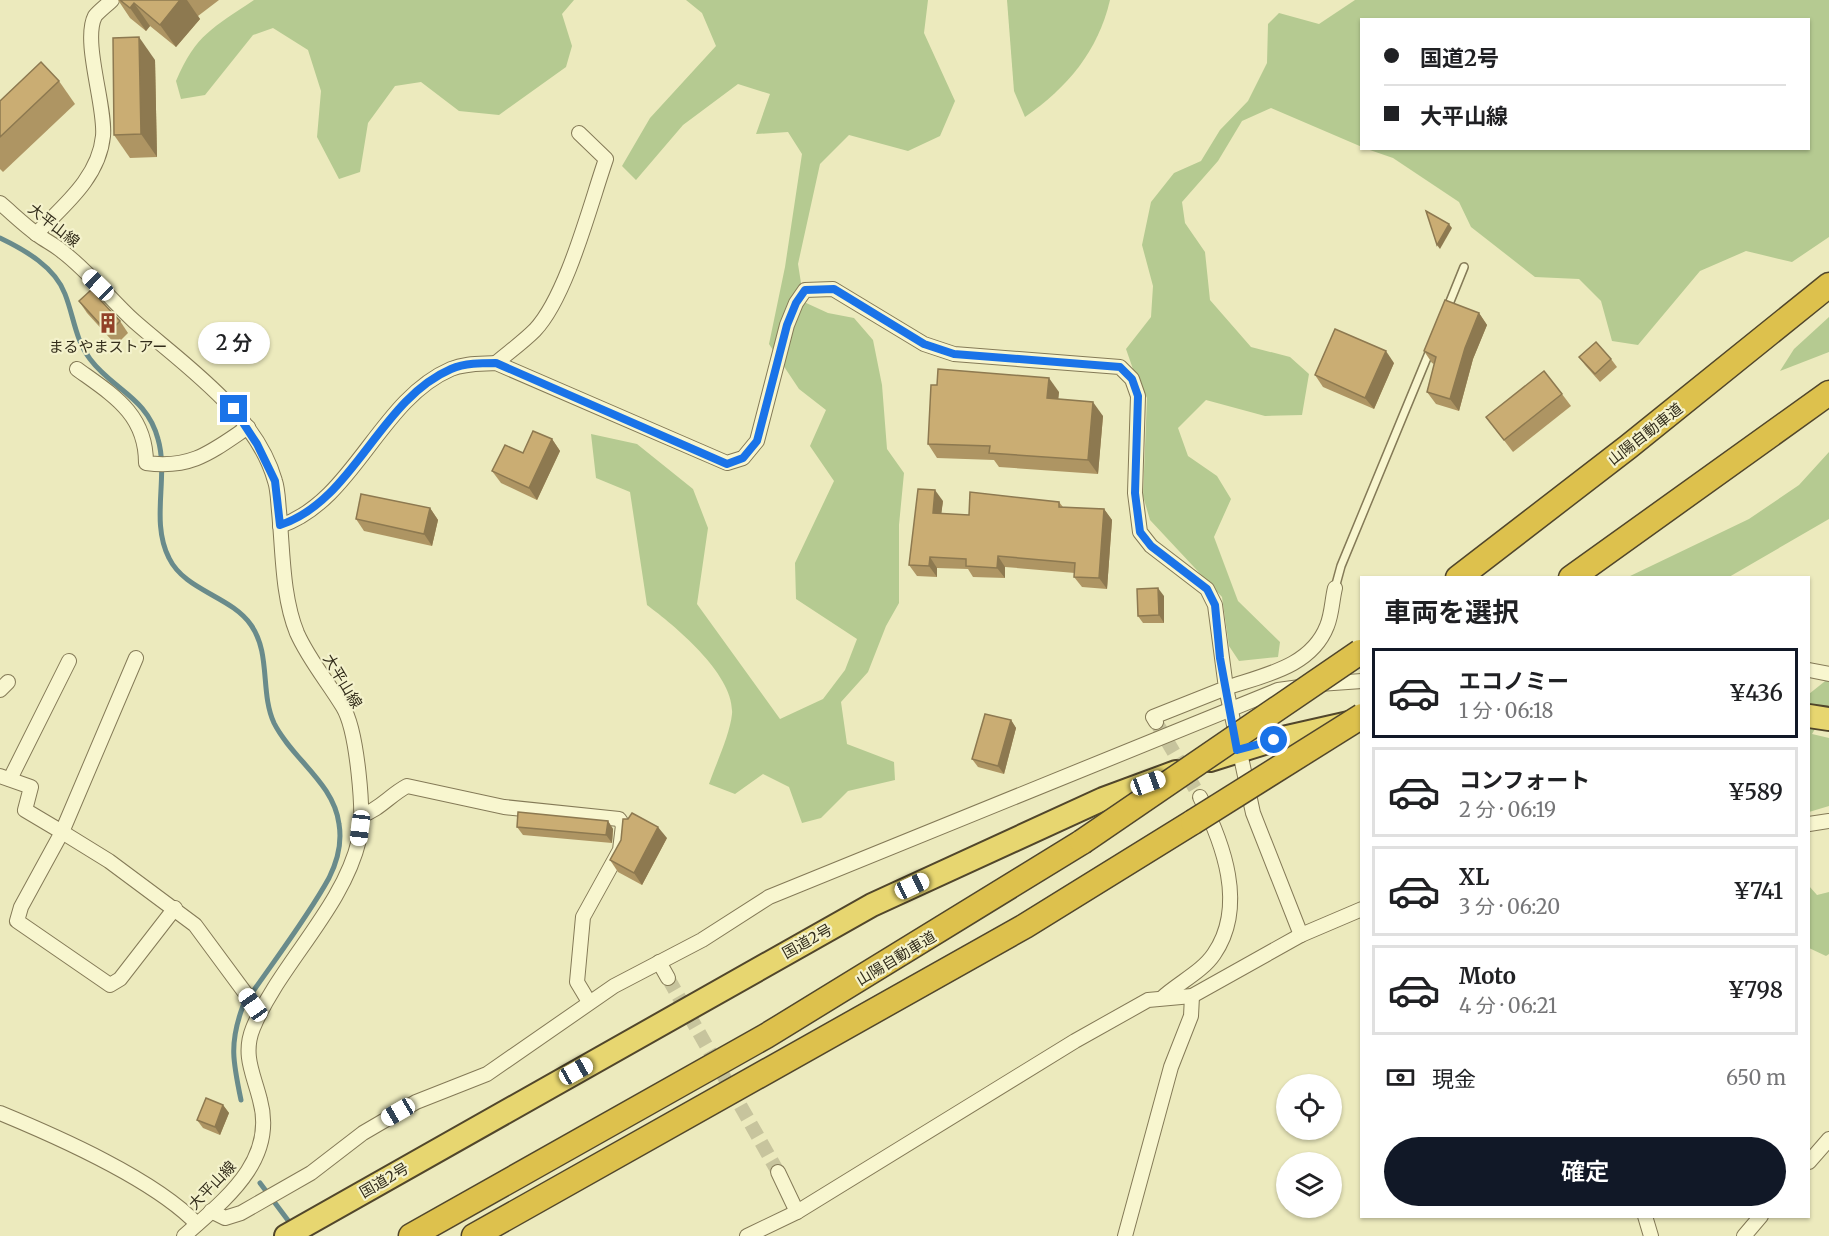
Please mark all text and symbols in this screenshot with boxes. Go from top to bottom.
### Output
text: 国道2号 [1420,44,1499,72]
text: 大平山線 [1420,102,1508,130]
street label: 大平山線 [25,199,83,251]
car [79,266,117,304]
building icon: まるやまストアー [96,311,120,335]
callout: 2 分 [198,322,270,364]
text: 2 分 [216,330,252,355]
place label: まるやまストアー [48,337,168,356]
route end [220,395,247,422]
street label: 山陽自動車道 [1604,399,1686,469]
text: 車両を選択 [1384,595,1519,629]
street label: 大平山線 [319,650,367,712]
icon: car [1387,666,1441,720]
text: エコノミー [1459,667,1569,695]
text: ¥436 [1729,679,1783,707]
text: 1 分 · 06:18 [1459,698,1553,723]
route start [1260,726,1287,753]
icon: car [1387,765,1441,819]
text: コンフォート [1459,766,1590,794]
car [1128,768,1168,798]
text: ¥589 [1728,778,1783,806]
text: 2 分 · 06:19 [1459,797,1556,822]
car [349,809,371,847]
text: XL [1459,863,1489,891]
icon: car [1387,864,1441,918]
car [892,870,932,902]
text: ¥741 [1733,877,1783,905]
text: 3 分 · 06:20 [1459,894,1560,919]
street label: 国道2号 [779,920,835,962]
street label: 山陽自動車道 [853,927,939,989]
text: Moto [1459,962,1516,990]
icon: car [1387,963,1441,1017]
text: ¥798 [1728,976,1783,1004]
car [235,985,271,1025]
text: 4 分 · 06:21 [1459,993,1557,1018]
car [556,1054,596,1088]
icon: cash [1384,1061,1417,1094]
text: 現金 [1432,1065,1476,1093]
text: 650 m [1726,1065,1786,1090]
map controls [1276,1074,1342,1218]
button: locate [1276,1074,1342,1140]
car [378,1095,418,1129]
button: 確定 [1384,1137,1786,1206]
button: layers [1276,1152,1342,1218]
street label: 大平山線 [184,1157,240,1213]
street label: 国道2号 [356,1158,412,1202]

